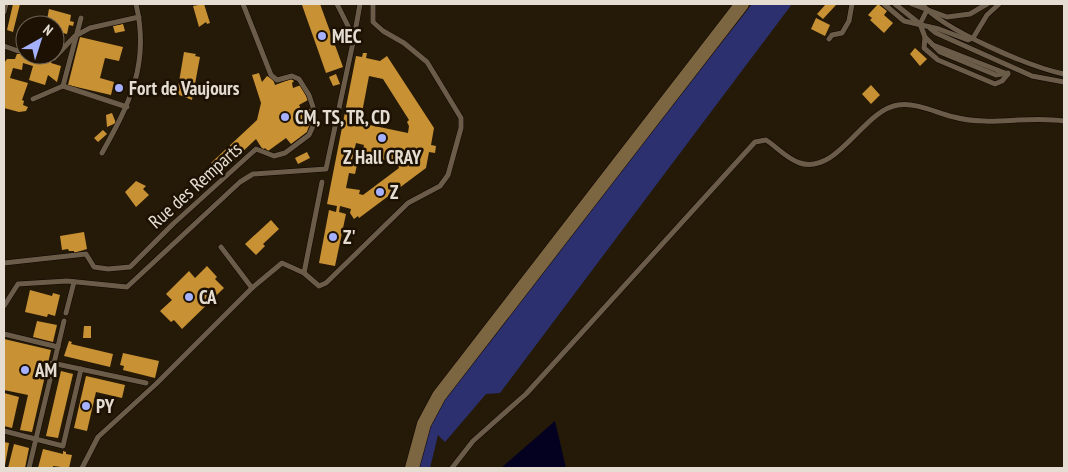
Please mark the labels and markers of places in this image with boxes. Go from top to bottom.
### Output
place label: MEC [332,24,362,48]
marker: MEC [316,30,328,42]
place label: Fort de Vaujours [129,76,240,100]
marker: Fort de Vaujours [113,82,125,94]
place label: CM, TS, TR, CD [295,105,390,129]
marker: CM, TS, TR, CD [279,111,291,123]
marker: Z Hall CRAY [376,132,388,144]
place label: Z Hall CRAY [343,145,422,169]
place label: Z [390,180,399,204]
marker: Z [374,186,386,198]
place label: Z' [343,225,356,249]
marker: Z' [327,231,339,243]
place label: CA [199,285,217,309]
marker: CA [183,291,195,303]
place label: AM [34,358,57,382]
marker: AM [19,364,31,376]
place label: PY [96,394,115,418]
marker: PY [80,400,92,412]

